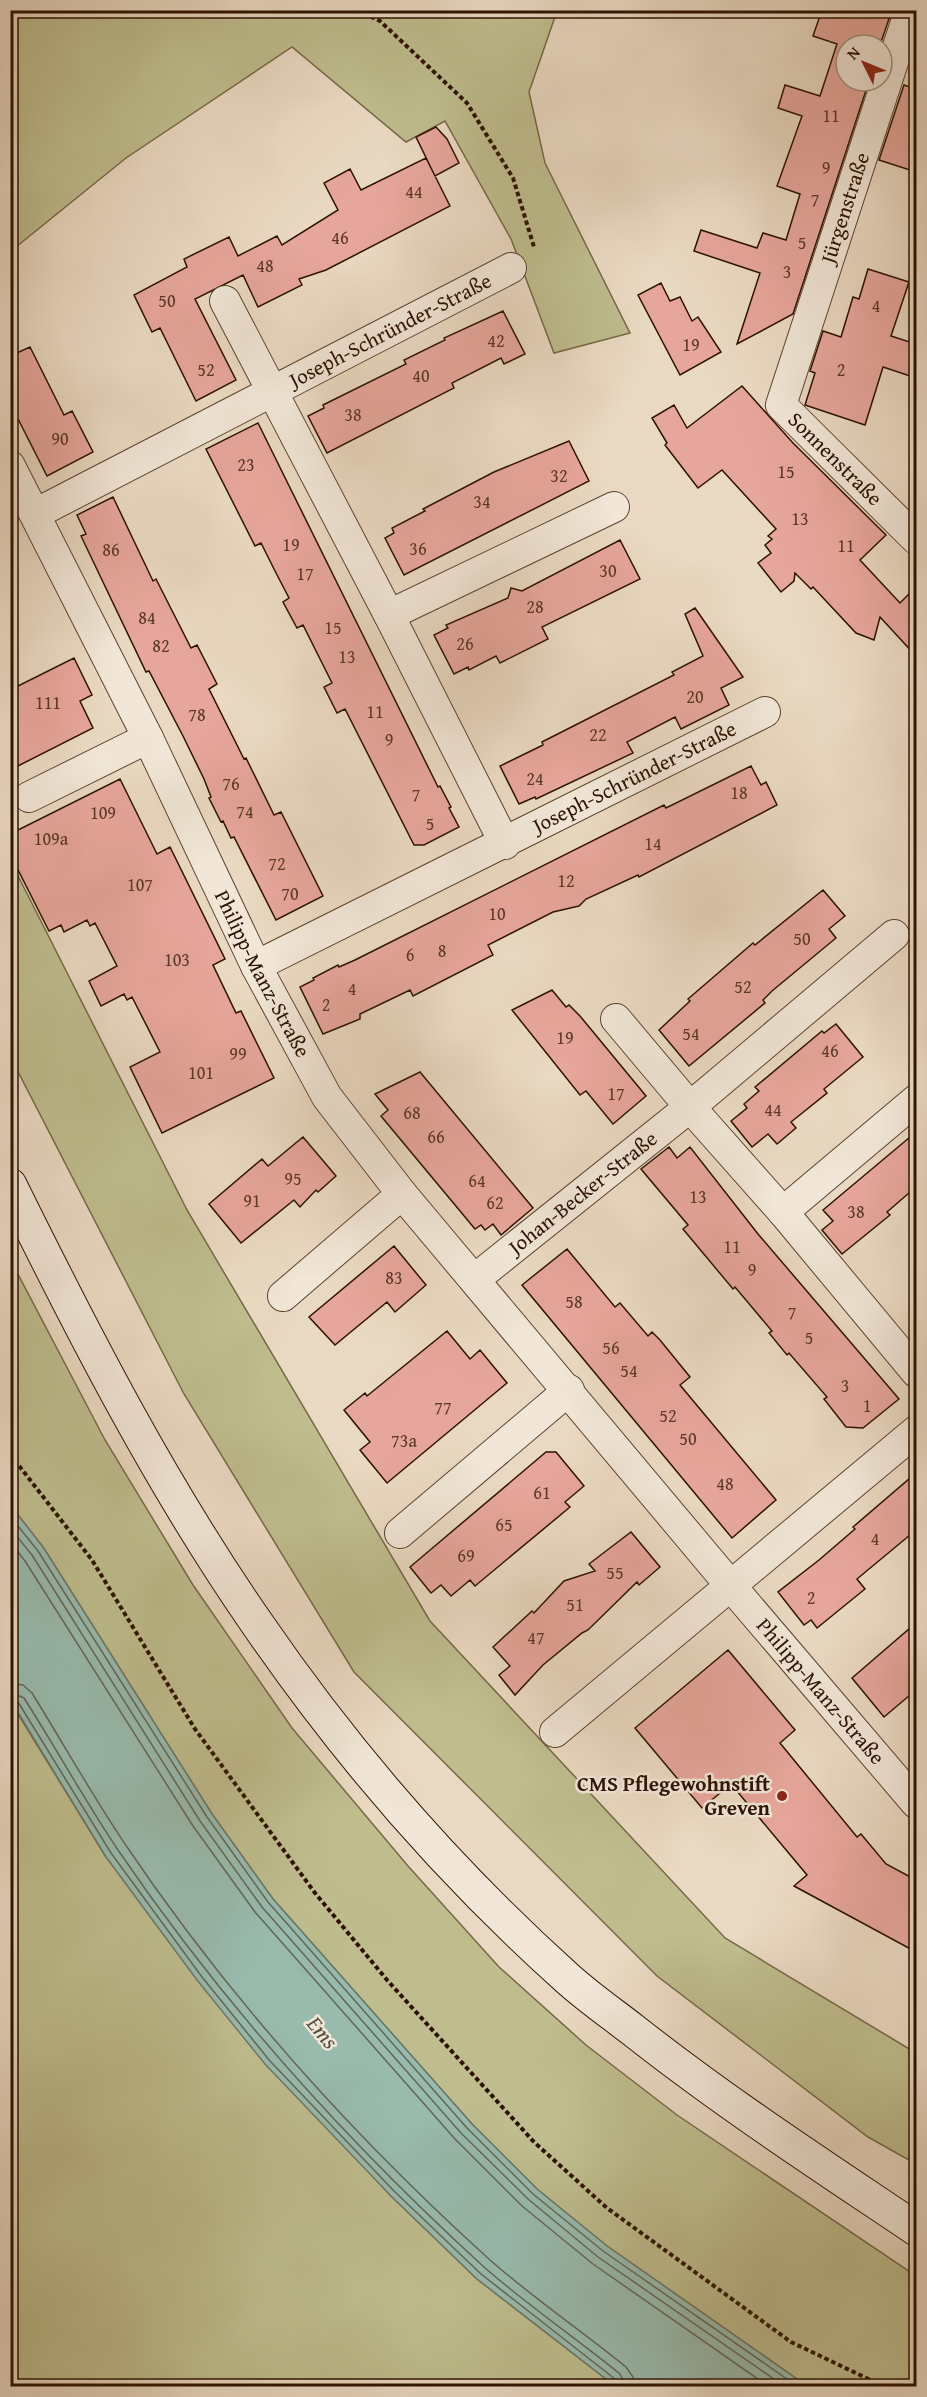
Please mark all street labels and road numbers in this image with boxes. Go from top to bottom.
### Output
street label: Jürgenstraße [811,148,877,270]
street label: Joseph-Schründer-Straße [281,265,497,396]
street label: Sonnenstraße [781,404,890,513]
street label: Joseph-Schründer-Straße [524,713,742,842]
street label: Philipp-Manz-Straße [207,885,319,1063]
street label: Johan-Becker-Straße [499,1123,664,1264]
street label: Philipp-Manz-Straße [749,1611,893,1771]

